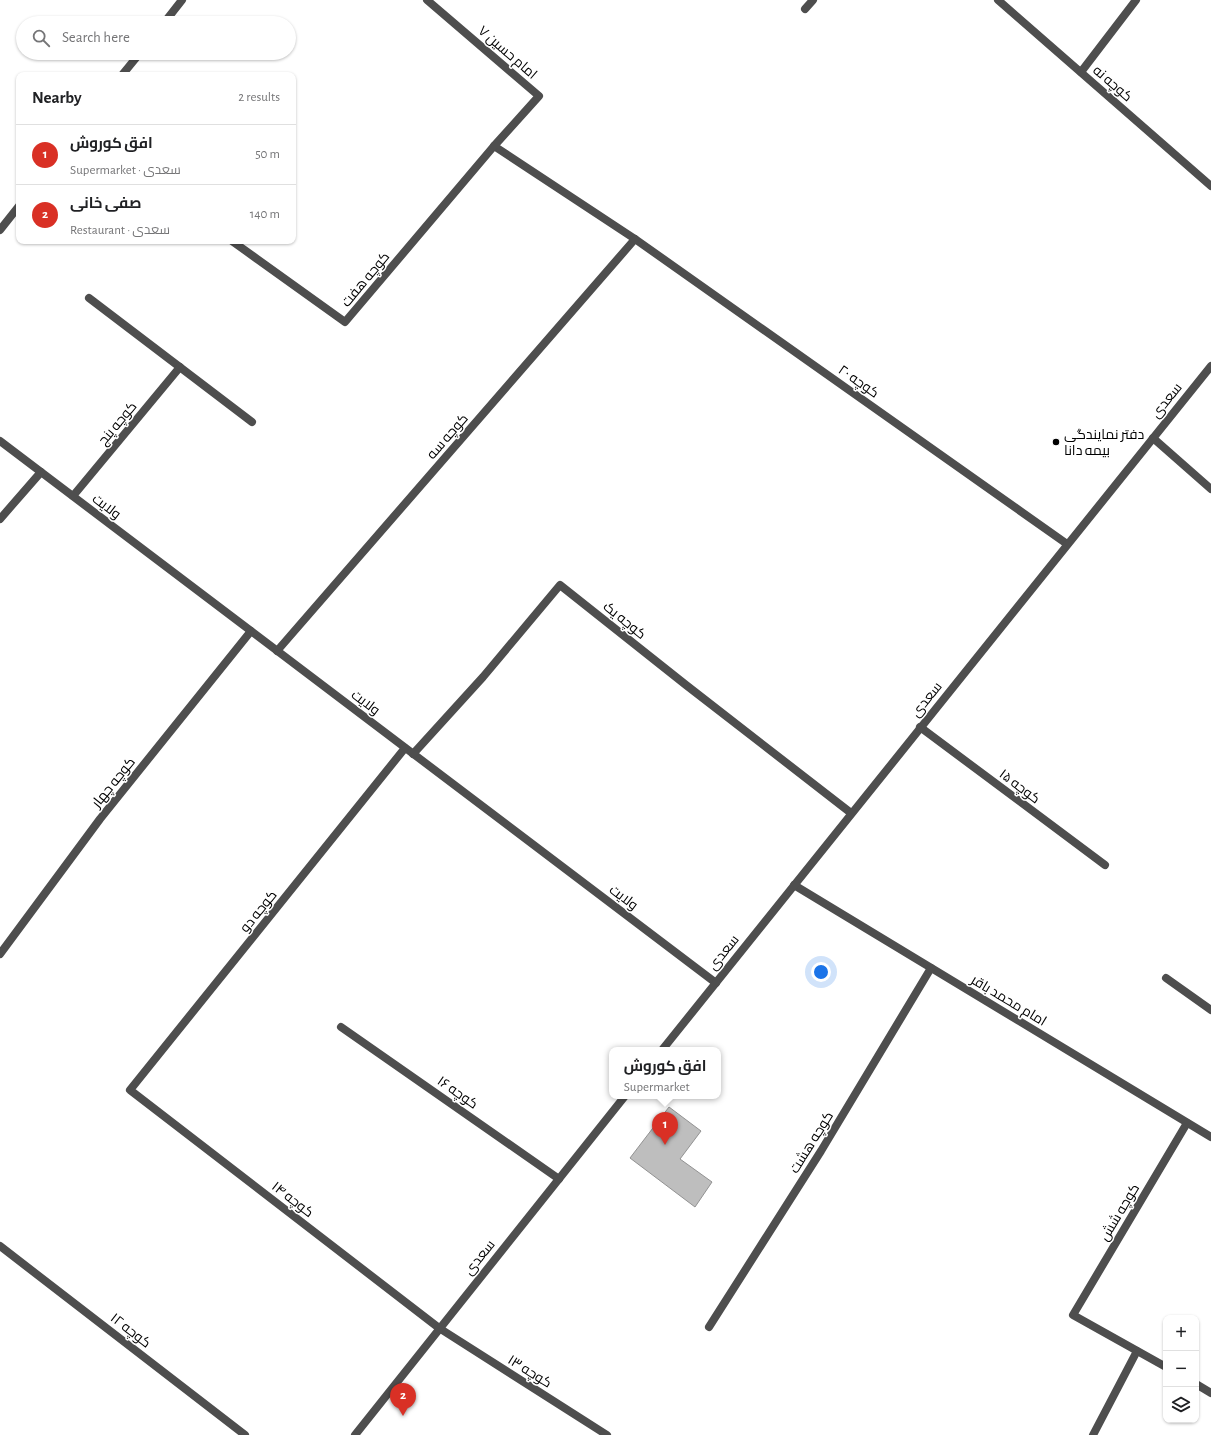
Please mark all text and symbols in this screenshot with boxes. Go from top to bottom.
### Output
search box [16,16,296,60]
street label: امام حسین ۷ [474,24,539,83]
icon: search [30,27,52,49]
text: Search here [62,30,130,45]
street label: کوچه نه [1089,63,1135,106]
text: Nearby [32,89,82,106]
text: 2 results [238,91,280,104]
text: افق کوروش [70,136,153,151]
text: 1 [43,148,47,161]
text: 50 m [255,148,280,161]
text: Supermarket · سعدی [70,164,181,177]
text: صفی خانی [70,196,141,211]
text: 2 [42,208,48,221]
text: 140 m [250,208,280,221]
text: Restaurant · سعدی [70,224,170,237]
street label: کوچه هفت [339,250,394,311]
street label: کوچه ۲۰ [834,363,881,402]
street label: سعدی [1149,380,1185,421]
street label: کوچه پنج [96,399,141,449]
street label: کوچه سه [425,411,472,463]
place label: دفتر نمایندگی بیمه دانا [1064,428,1144,458]
marker: دفتر نمایندگی بیمه دانا [1051,437,1061,447]
street label: ولایت [89,492,123,522]
street label: کوچه یک [599,600,648,644]
street label: سعدی [909,679,945,720]
street label: ولایت [348,688,382,718]
street label: کوچه چهار [89,755,140,812]
street label: کوچه ۱۵ [995,767,1042,808]
street label: ولایت [606,883,640,913]
street label: کوچه دو [238,888,281,936]
street label: سعدی [706,932,742,973]
your location [811,962,831,982]
street label: امام محمد باقر [966,972,1049,1031]
popup [609,1047,721,1099]
text: افق کوروش [624,1059,706,1074]
street label: کوچه ۱۶ [433,1074,480,1113]
text: Supermarket [624,1081,690,1094]
street label: کوچه هشت [787,1109,838,1177]
pin: 1 [652,1112,678,1145]
street label: کوچه ۱۴ [268,1179,316,1222]
street label: کوچه شش [1097,1181,1144,1245]
street label: سعدی [462,1237,498,1278]
street label: کوچه ۱۲ [106,1311,153,1352]
map controls [1163,1315,1199,1423]
button: + [1163,1315,1199,1351]
button: − [1163,1351,1199,1387]
street label: کوچه ۱۳ [504,1353,554,1392]
pin: 2 [390,1383,416,1416]
button: layers [1163,1387,1199,1423]

